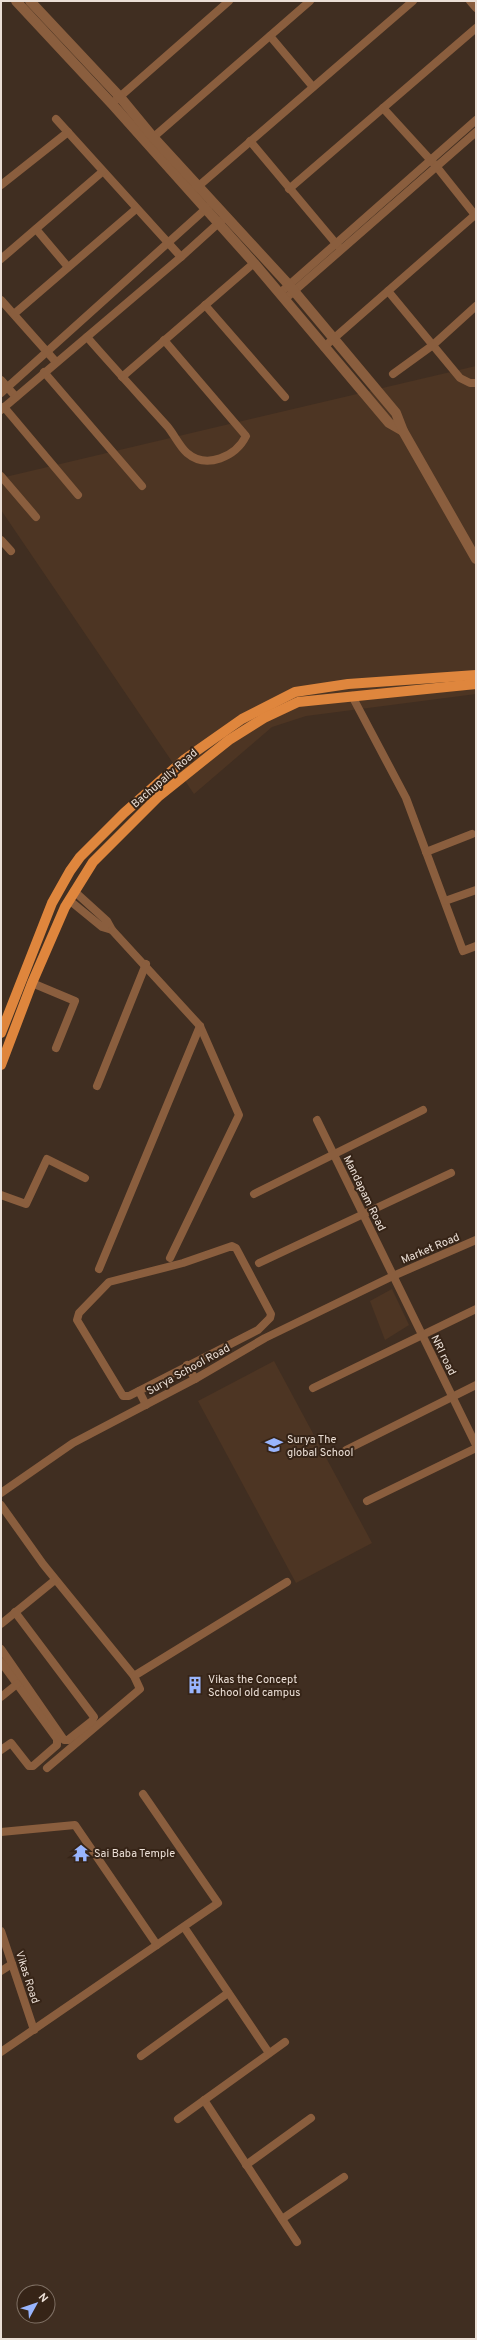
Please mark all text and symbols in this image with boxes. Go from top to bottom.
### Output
street label: Bachupally Road [129,746,201,811]
street label: Mandapam Road [340,1153,388,1234]
street label: Market Road [399,1230,462,1268]
street label: NRI road [427,1333,459,1378]
street label: Surya School Road [144,1341,232,1399]
place label: Surya The global School [287,1433,353,1460]
school or university icon: Surya The global School [264,1435,284,1455]
place label: Vikas the Concept School old campus [208,1673,300,1700]
building icon: Vikas the Concept School old campus [185,1675,205,1695]
temple icon: Sai Baba Temple [71,1843,91,1863]
place label: Sai Baba Temple [94,1847,175,1861]
street label: Vikas Road [12,1949,42,2005]
north arrow [16,2284,56,2324]
text: N [35,2291,51,2306]

